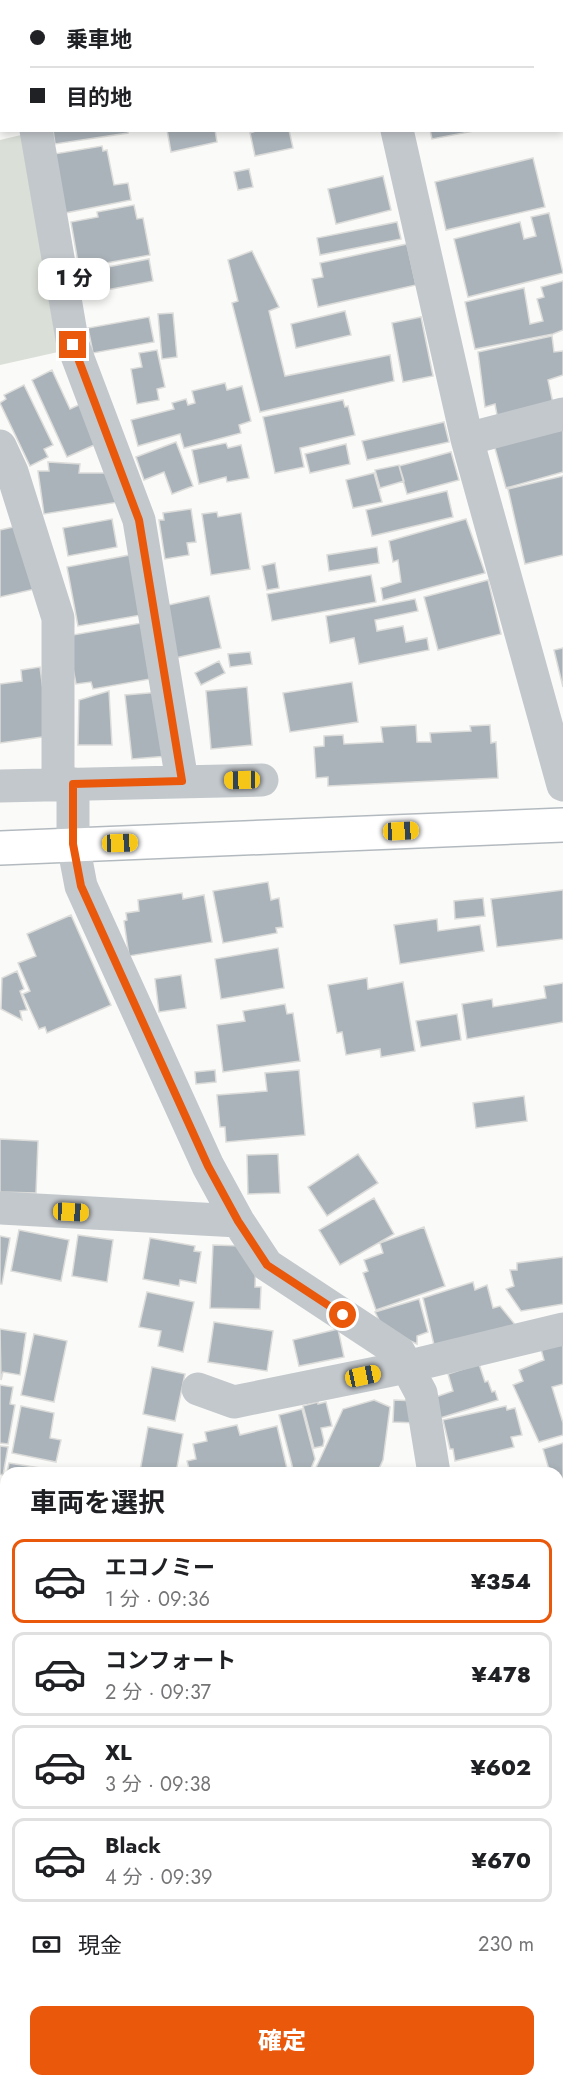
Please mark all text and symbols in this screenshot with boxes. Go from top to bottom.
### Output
text: 乗車地 [66,23,132,55]
text: 目的地 [66,81,132,113]
callout: 1 分 [37,258,109,300]
text: 1 分 [56,264,92,293]
route end [59,331,86,358]
car [224,771,260,789]
car [383,821,419,841]
car [102,833,138,853]
car [53,1202,89,1222]
route start [329,1301,356,1328]
car [344,1363,382,1389]
text: 車両を選択 [30,1483,165,1522]
text: エコノミー [105,1551,215,1583]
icon: car [33,1554,87,1608]
text: ¥354 [471,1565,531,1597]
text: 1 分 · 09:36 [105,1585,210,1614]
text: コンフォート [105,1644,236,1676]
icon: car [33,1647,87,1701]
text: ¥478 [472,1658,531,1690]
text: 2 分 · 09:37 [105,1678,211,1707]
text: XL [105,1736,132,1768]
icon: car [33,1740,87,1794]
text: ¥602 [470,1751,531,1783]
text: 3 分 · 09:38 [105,1770,211,1799]
text: Black [105,1829,161,1861]
icon: car [33,1833,87,1887]
text: ¥670 [472,1844,531,1876]
text: 4 分 · 09:39 [105,1863,213,1892]
icon: cash [30,1928,63,1961]
text: 現金 [78,1929,122,1961]
text: 230 m [478,1930,534,1959]
button: 確定 [30,2006,534,2075]

